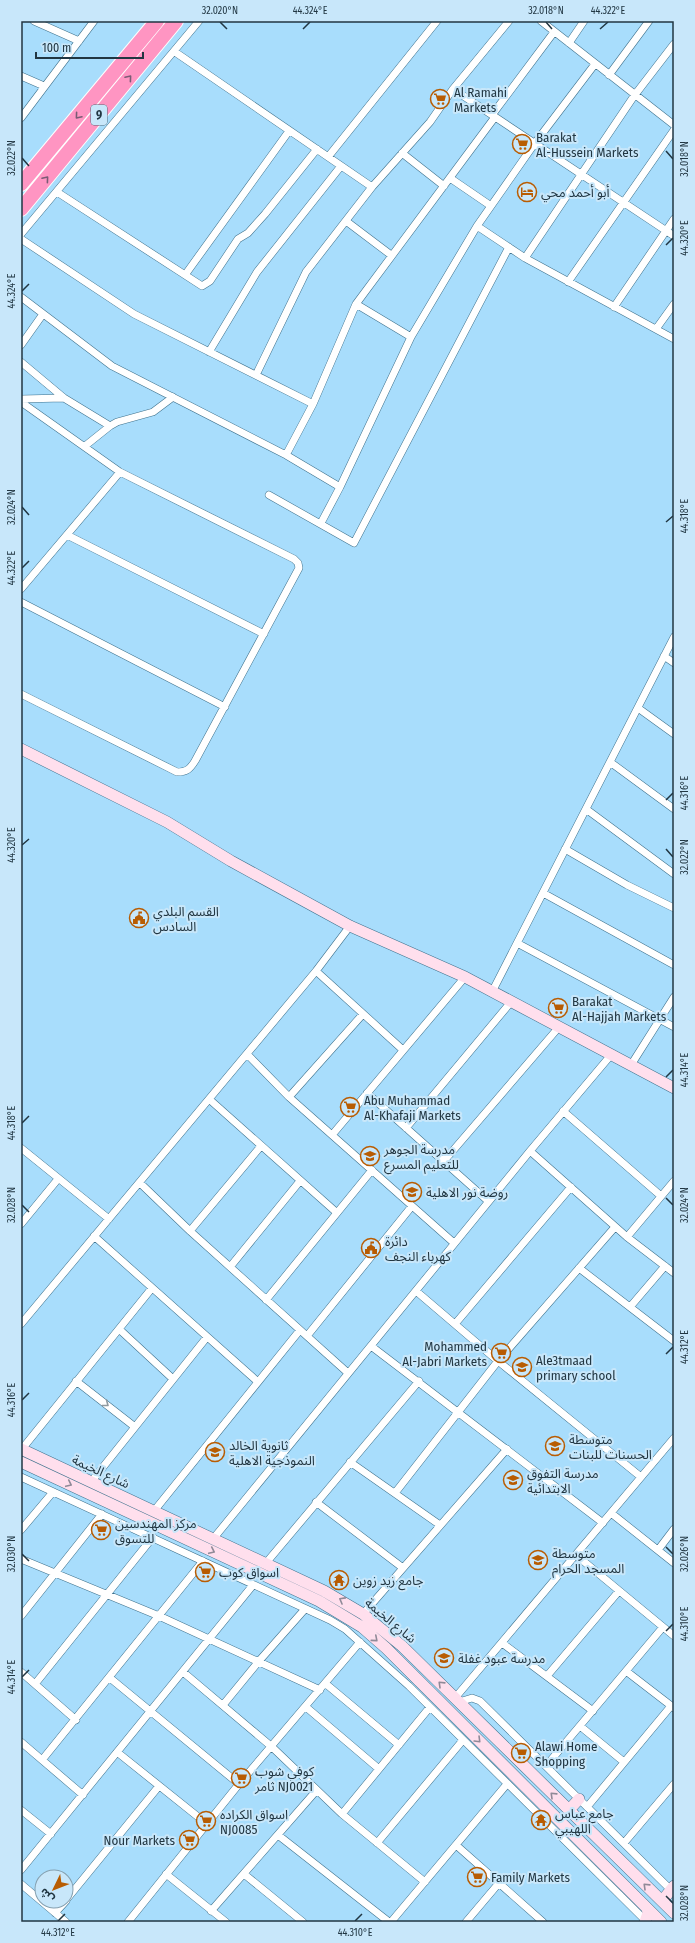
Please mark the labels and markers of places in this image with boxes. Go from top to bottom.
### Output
place label: Al Ramahi Markets [454,85,507,115]
supermarket icon: Al Ramahi Markets [429,88,451,110]
place label: Barakat Al-Hussein Markets [536,130,639,160]
supermarket icon: Barakat Al-Hussein Markets [511,133,533,155]
hotel icon: أبو أحمد محي [516,181,538,203]
place label: أبو أحمد محي [541,184,610,203]
place label: القسم البلدي السادس [153,904,219,935]
public building icon: القسم البلدي السادس [128,907,150,929]
place label: Barakat Al-Hajjah Markets [572,994,667,1024]
supermarket icon: Barakat Al-Hajjah Markets [547,997,569,1019]
place label: Abu Muhammad Al-Khafaji Markets [364,1093,461,1123]
supermarket icon: Abu Muhammad Al-Khafaji Markets [339,1096,361,1118]
place label: مدرسة الجوهر للتعليم المسرع [383,1142,459,1175]
school or university icon: مدرسة الجوهر للتعليم المسرع [359,1145,381,1167]
school or university icon: روضة نور الاهلية [401,1181,423,1203]
place label: روضة نور الاهلية [426,1185,508,1200]
place label: دائرة كهرباء النجف [385,1234,452,1265]
public building icon: دائرة كهرباء النجف [360,1237,382,1259]
place label: Mohammed Al-Jabri Markets [402,1339,487,1369]
supermarket icon: Mohammed Al-Jabri Markets [490,1342,512,1364]
place label: Ale3tmaad primary school [536,1353,616,1383]
school or university icon: Ale3tmaad primary school [511,1356,533,1378]
place label: متوسطة الحسنات للبنات [569,1432,652,1462]
school or university icon: متوسطة الحسنات للبنات [544,1435,566,1457]
place label: ثانوية الخالد النموذجية الاهلية [229,1438,315,1468]
school or university icon: ثانوية الخالد النموذجية الاهلية [204,1441,226,1463]
place label: مدرسة التفوق الابتدائية [527,1466,599,1496]
school or university icon: مدرسة التفوق الابتدائية [502,1469,524,1491]
place label: مركز المهندسين للتسوق [115,1516,197,1546]
supermarket icon: مركز المهندسين للتسوق [90,1519,112,1541]
place label: متوسطة المسجد الحرام [552,1546,624,1578]
school or university icon: متوسطة المسجد الحرام [527,1549,549,1571]
supermarket icon: اسواق كوب [194,1561,216,1583]
place label: اسواق كوب [219,1565,279,1580]
temple icon: جامع زيد زوين [328,1569,350,1591]
place label: جامع زيد زوين [353,1573,424,1591]
school or university icon: مدرسة عبود غفلة [433,1647,455,1669]
place label: مدرسة عبود غفلة [458,1651,545,1666]
place label: Alawi Home Shopping [535,1739,598,1769]
supermarket icon: Alawi Home Shopping [510,1742,532,1764]
place label: كوفي شوب ثامر NJ0021 [254,1764,315,1794]
supermarket icon: كوفي شوب ثامر NJ0021 [230,1767,252,1789]
place label: جامع عباس اللهيبي [555,1806,614,1839]
place label: اسواق الكراده NJ0085 [220,1807,288,1837]
temple icon: جامع عباس اللهيبي [530,1809,552,1831]
supermarket icon: اسواق الكراده NJ0085 [195,1810,217,1832]
supermarket icon: Nour Markets [178,1829,200,1851]
place label: Nour Markets [104,1833,175,1848]
supermarket icon: Family Markets [466,1866,488,1888]
place label: Family Markets [491,1870,570,1885]

